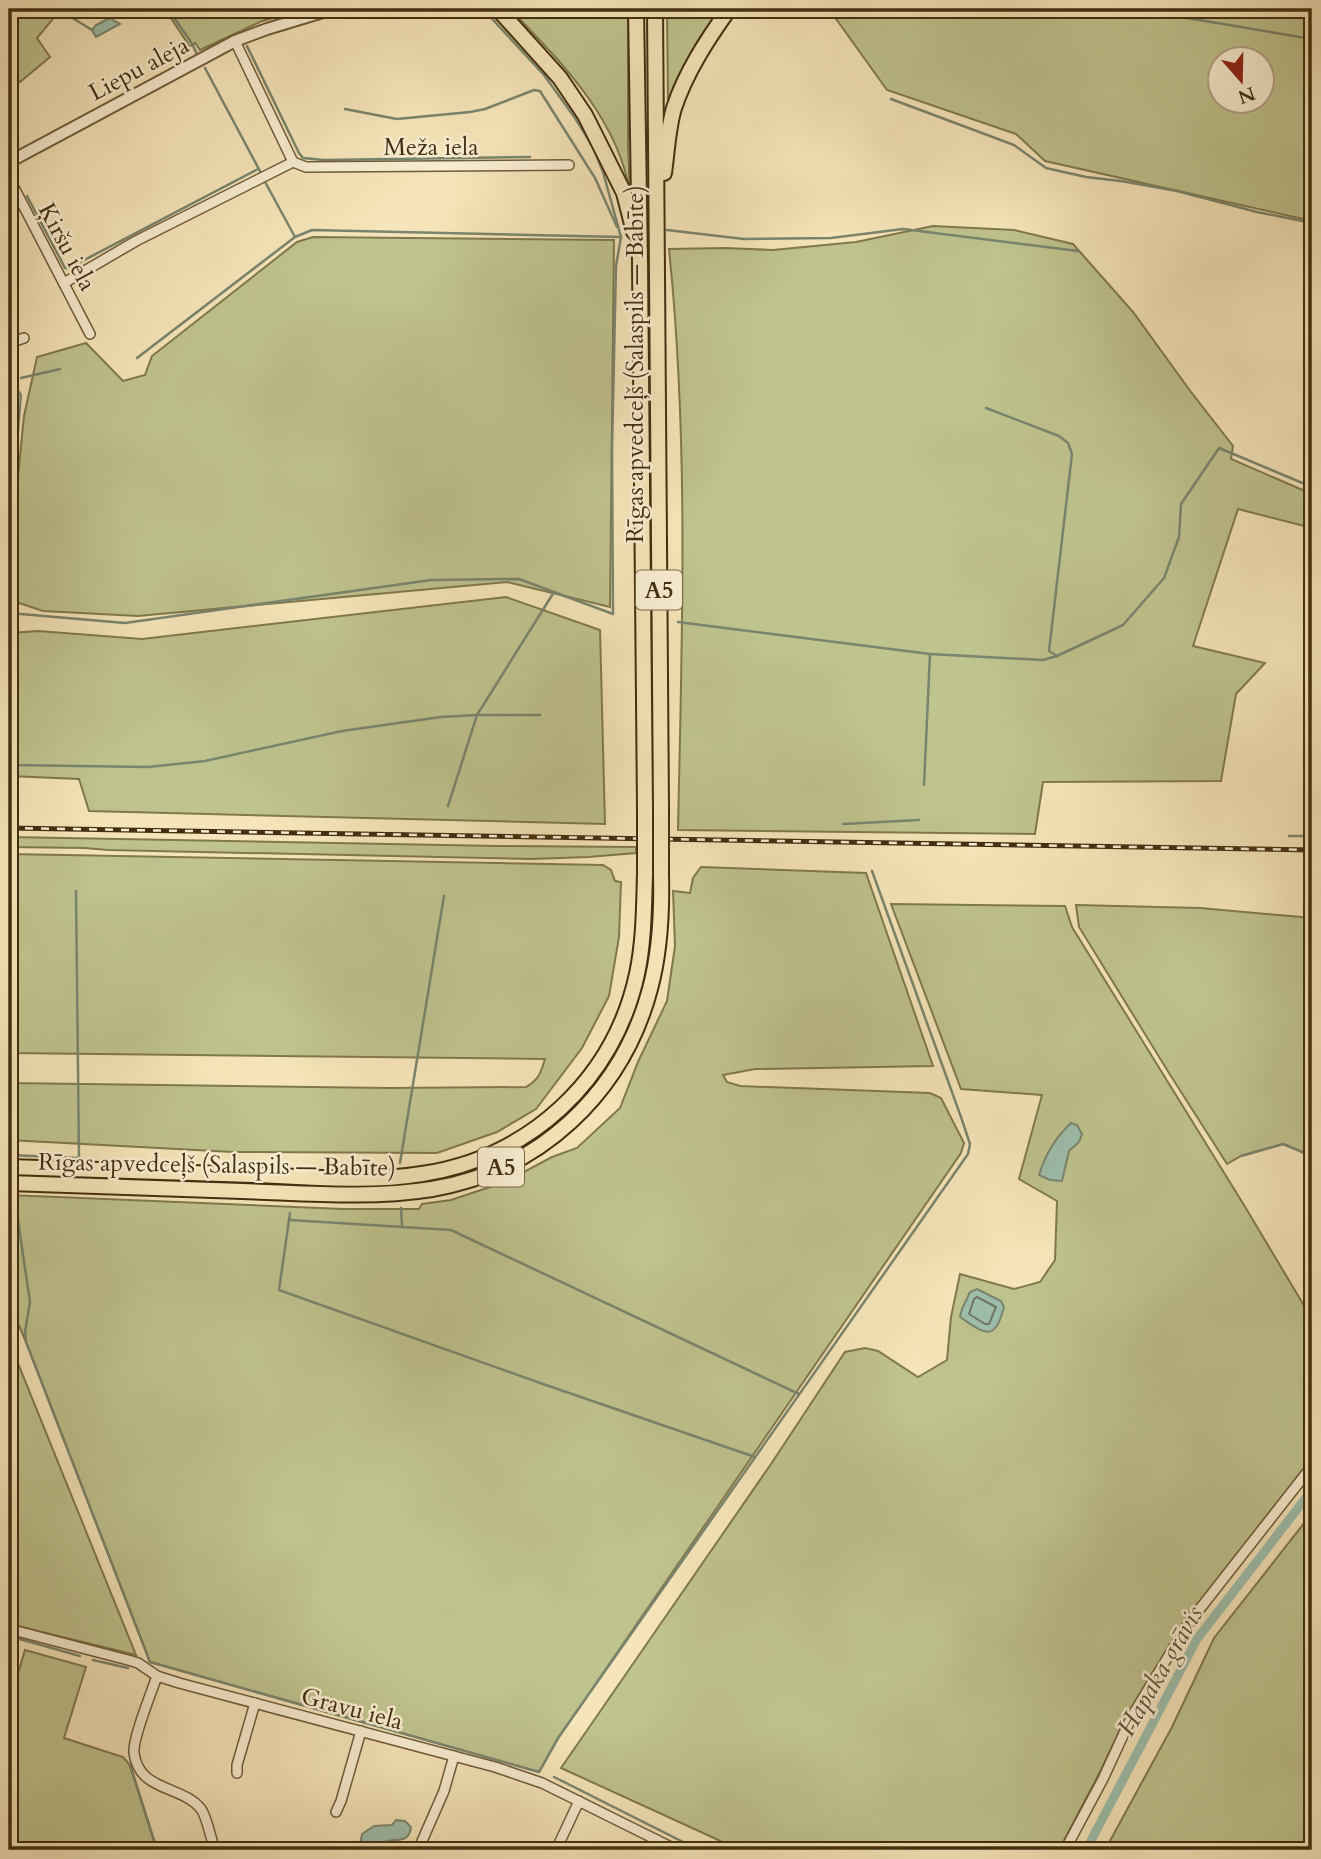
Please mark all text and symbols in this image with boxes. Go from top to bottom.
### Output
street label: Liepu aleja [83,29,195,109]
north arrow [1206,46,1276,116]
text: N [1234,80,1259,110]
street label: Meža iela [383,131,479,164]
street label: Rīgas apvedceļš (Salaspils — Babīte) [619,185,652,543]
street label: Ķiršu iela [30,197,104,297]
road number: A5 [636,570,682,610]
street label: Rīgas apvedceļš (Salaspils — Babīte) [38,1145,396,1185]
road number: A5 [478,1148,524,1186]
water label: Hapaka grāvis [1109,1599,1212,1743]
street label: Gravu iela [297,1680,407,1739]

